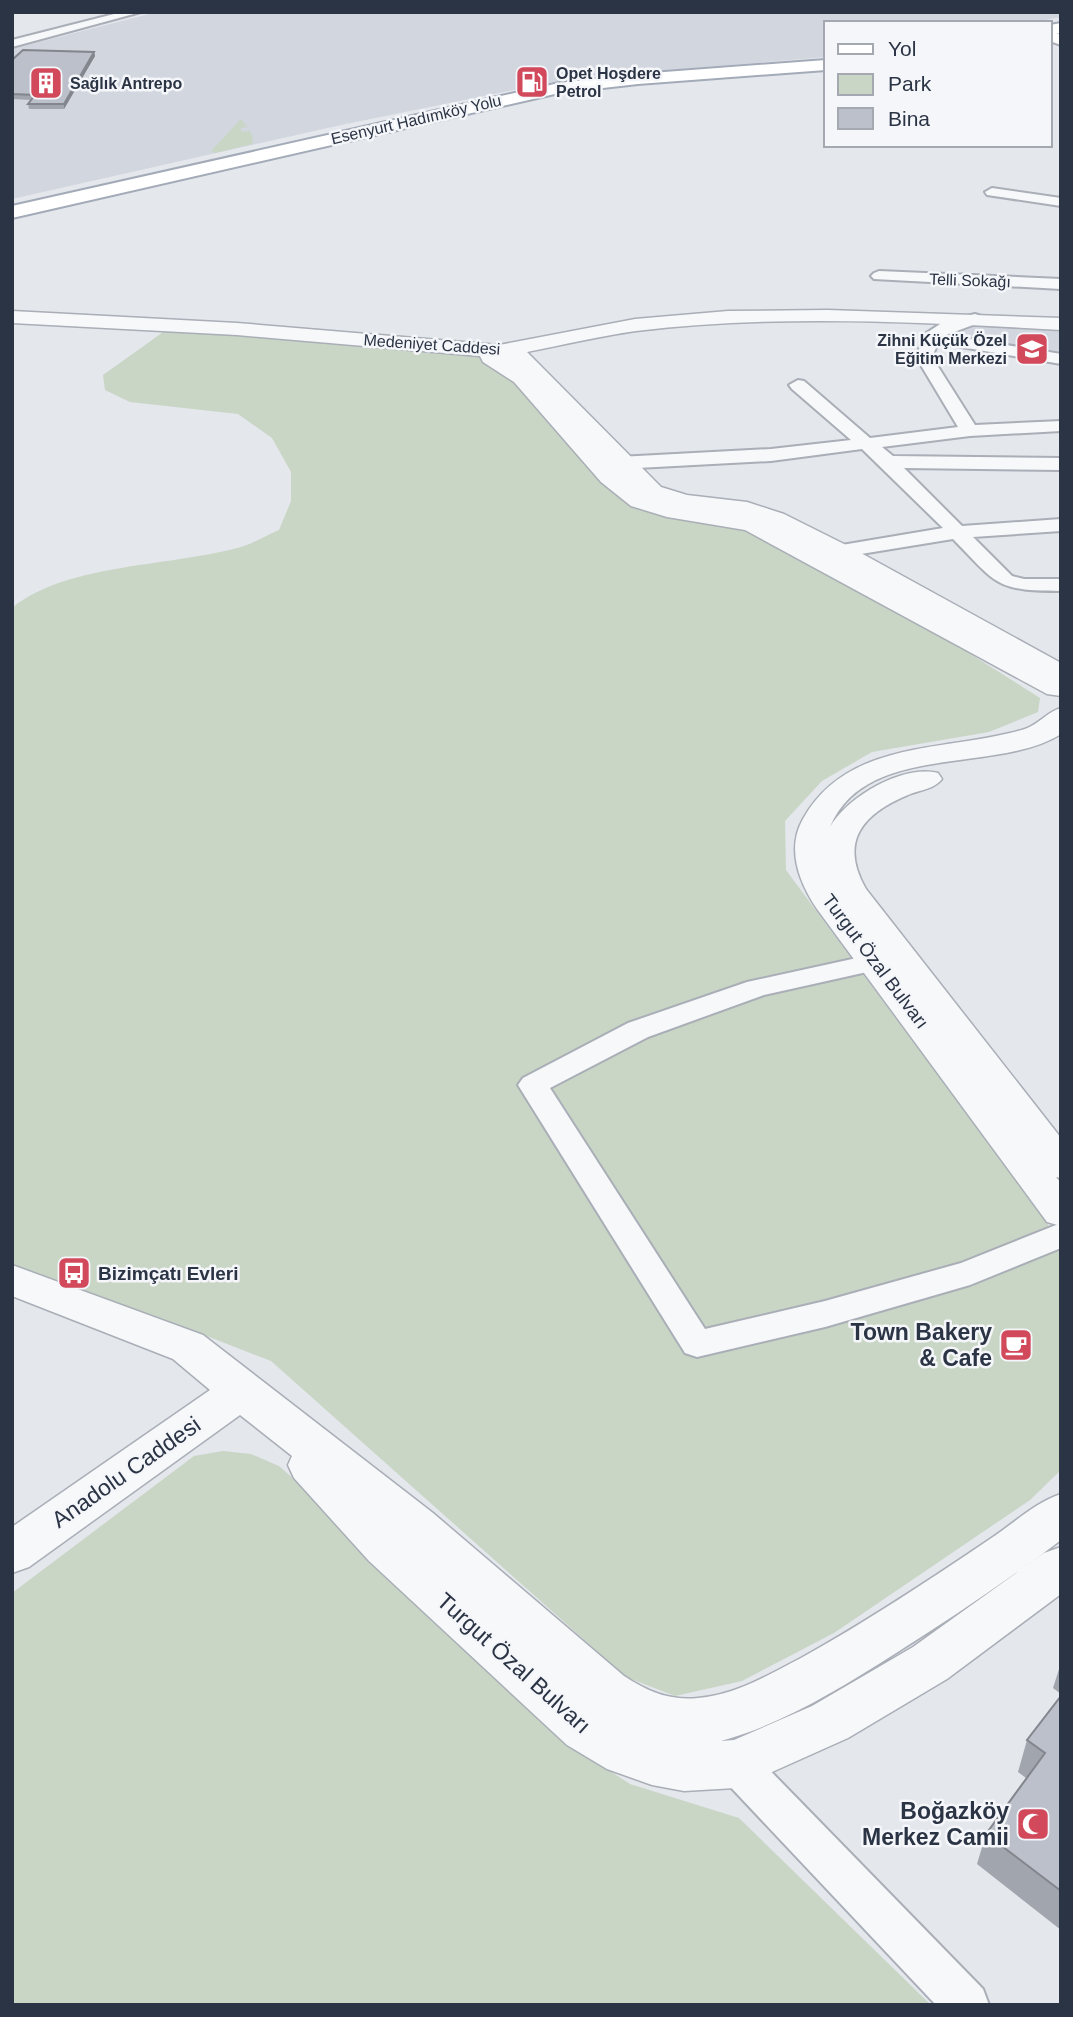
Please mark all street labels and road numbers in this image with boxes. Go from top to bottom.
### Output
street label: Esenyurt Hadımköy Yolu [329,92,503,147]
street label: Telli Sokağı [929,271,1011,290]
street label: Medeniyet Caddesi [363,331,501,358]
street label: Turgut Özal Bulvarı [818,890,933,1033]
street label: Anadolu Caddesi [47,1411,205,1533]
street label: Turgut Özal Bulvarı [432,1587,596,1739]

